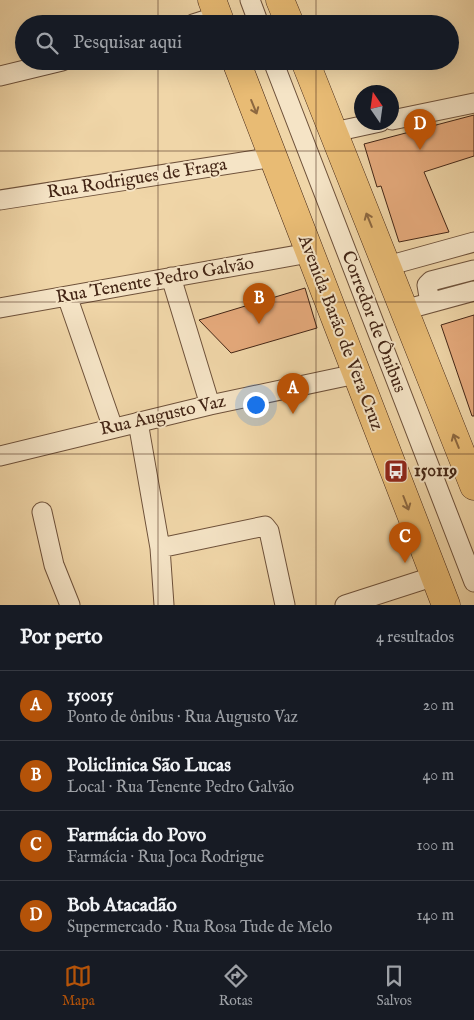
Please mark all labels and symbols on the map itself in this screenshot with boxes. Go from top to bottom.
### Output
north arrow [354,85,399,130]
one-way arrow [250,98,259,114]
pin: D [404,109,436,150]
street label: Rua Rodrigues de Fraga [46,153,229,205]
one-way arrow [364,213,373,229]
street label: Avenida Barão de Vera Cruz [293,232,387,434]
street label: Corredor de Ônibus [335,247,412,396]
street label: Rua Tenente Pedro Galvão [54,252,256,310]
pin: B [243,283,275,324]
pin: A [277,373,309,414]
street label: Rua Augusto Vaz [98,390,228,442]
your location [243,392,269,418]
one-way arrow [451,434,460,449]
bus stop icon: 150119 [383,458,409,484]
place label: 150119 [414,460,457,483]
one-way arrow [402,495,411,510]
pin: C [389,522,421,563]

